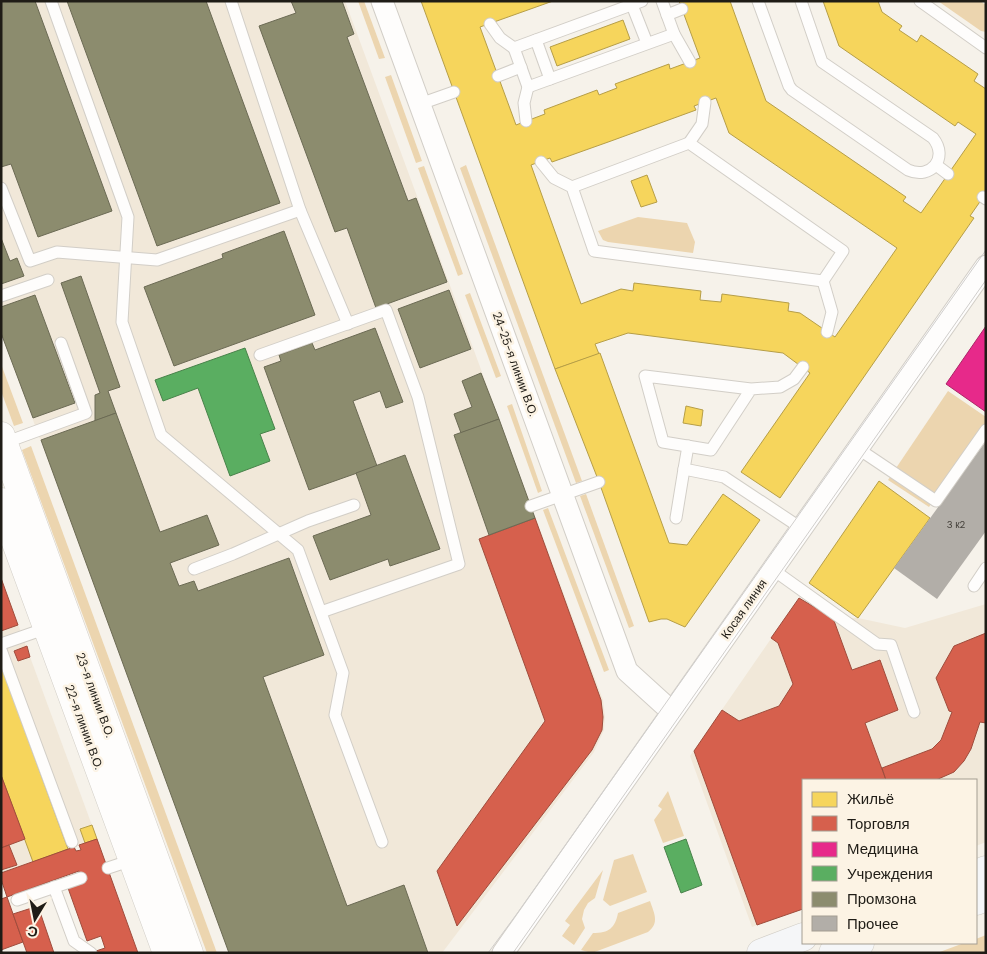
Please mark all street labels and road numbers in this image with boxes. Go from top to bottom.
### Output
street label: 24-25-я линии В.О. [489,310,541,418]
street label: Косая линия [717,576,771,642]
street label: 23-я линии В.О. [72,650,118,740]
street label: 22-я линии В.О. [61,682,107,772]

